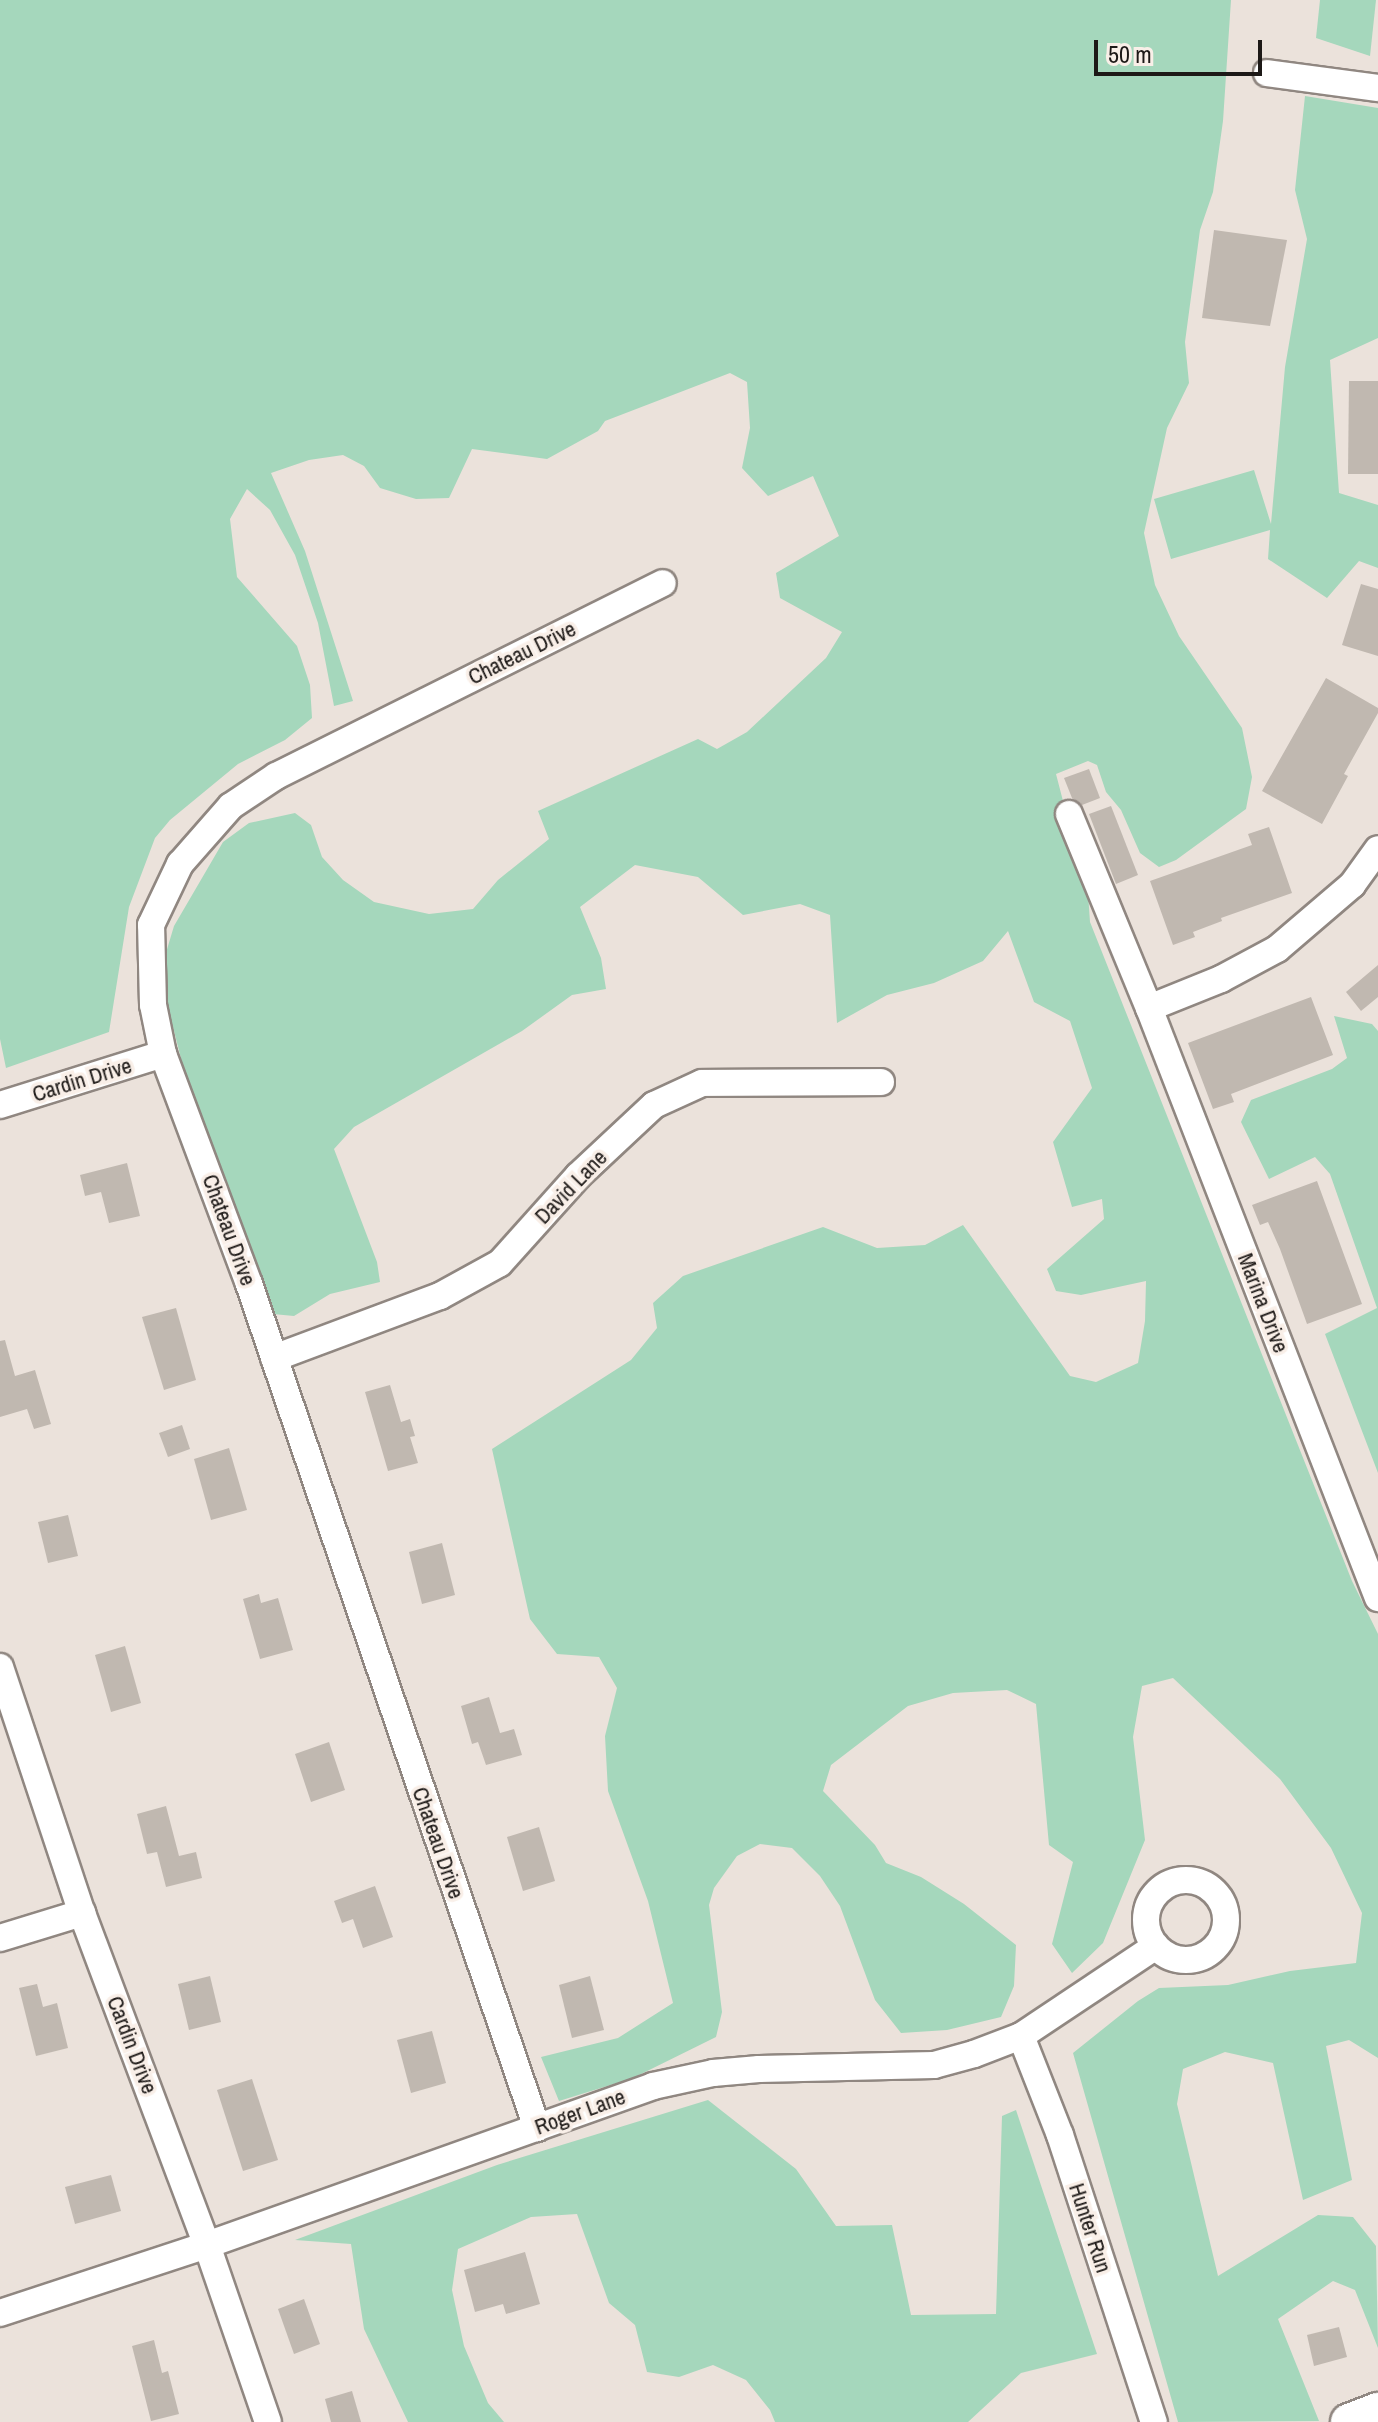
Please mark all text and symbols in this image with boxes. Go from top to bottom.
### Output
scale bar [1098,24,1266,74]
text: 50 m [1108,38,1152,70]
street label: Chateau Drive [464,616,580,690]
street label: Cardin Drive [29,1052,135,1108]
street label: David Lane [529,1145,613,1229]
street label: Chateau Drive [197,1171,261,1289]
street label: Marina Drive [1232,1250,1294,1356]
street label: Chateau Drive [407,1784,469,1902]
street label: Cardin Drive [101,1993,163,2097]
street label: Roger Lane [531,2083,629,2141]
street label: Hunter Run [1063,2180,1117,2276]

